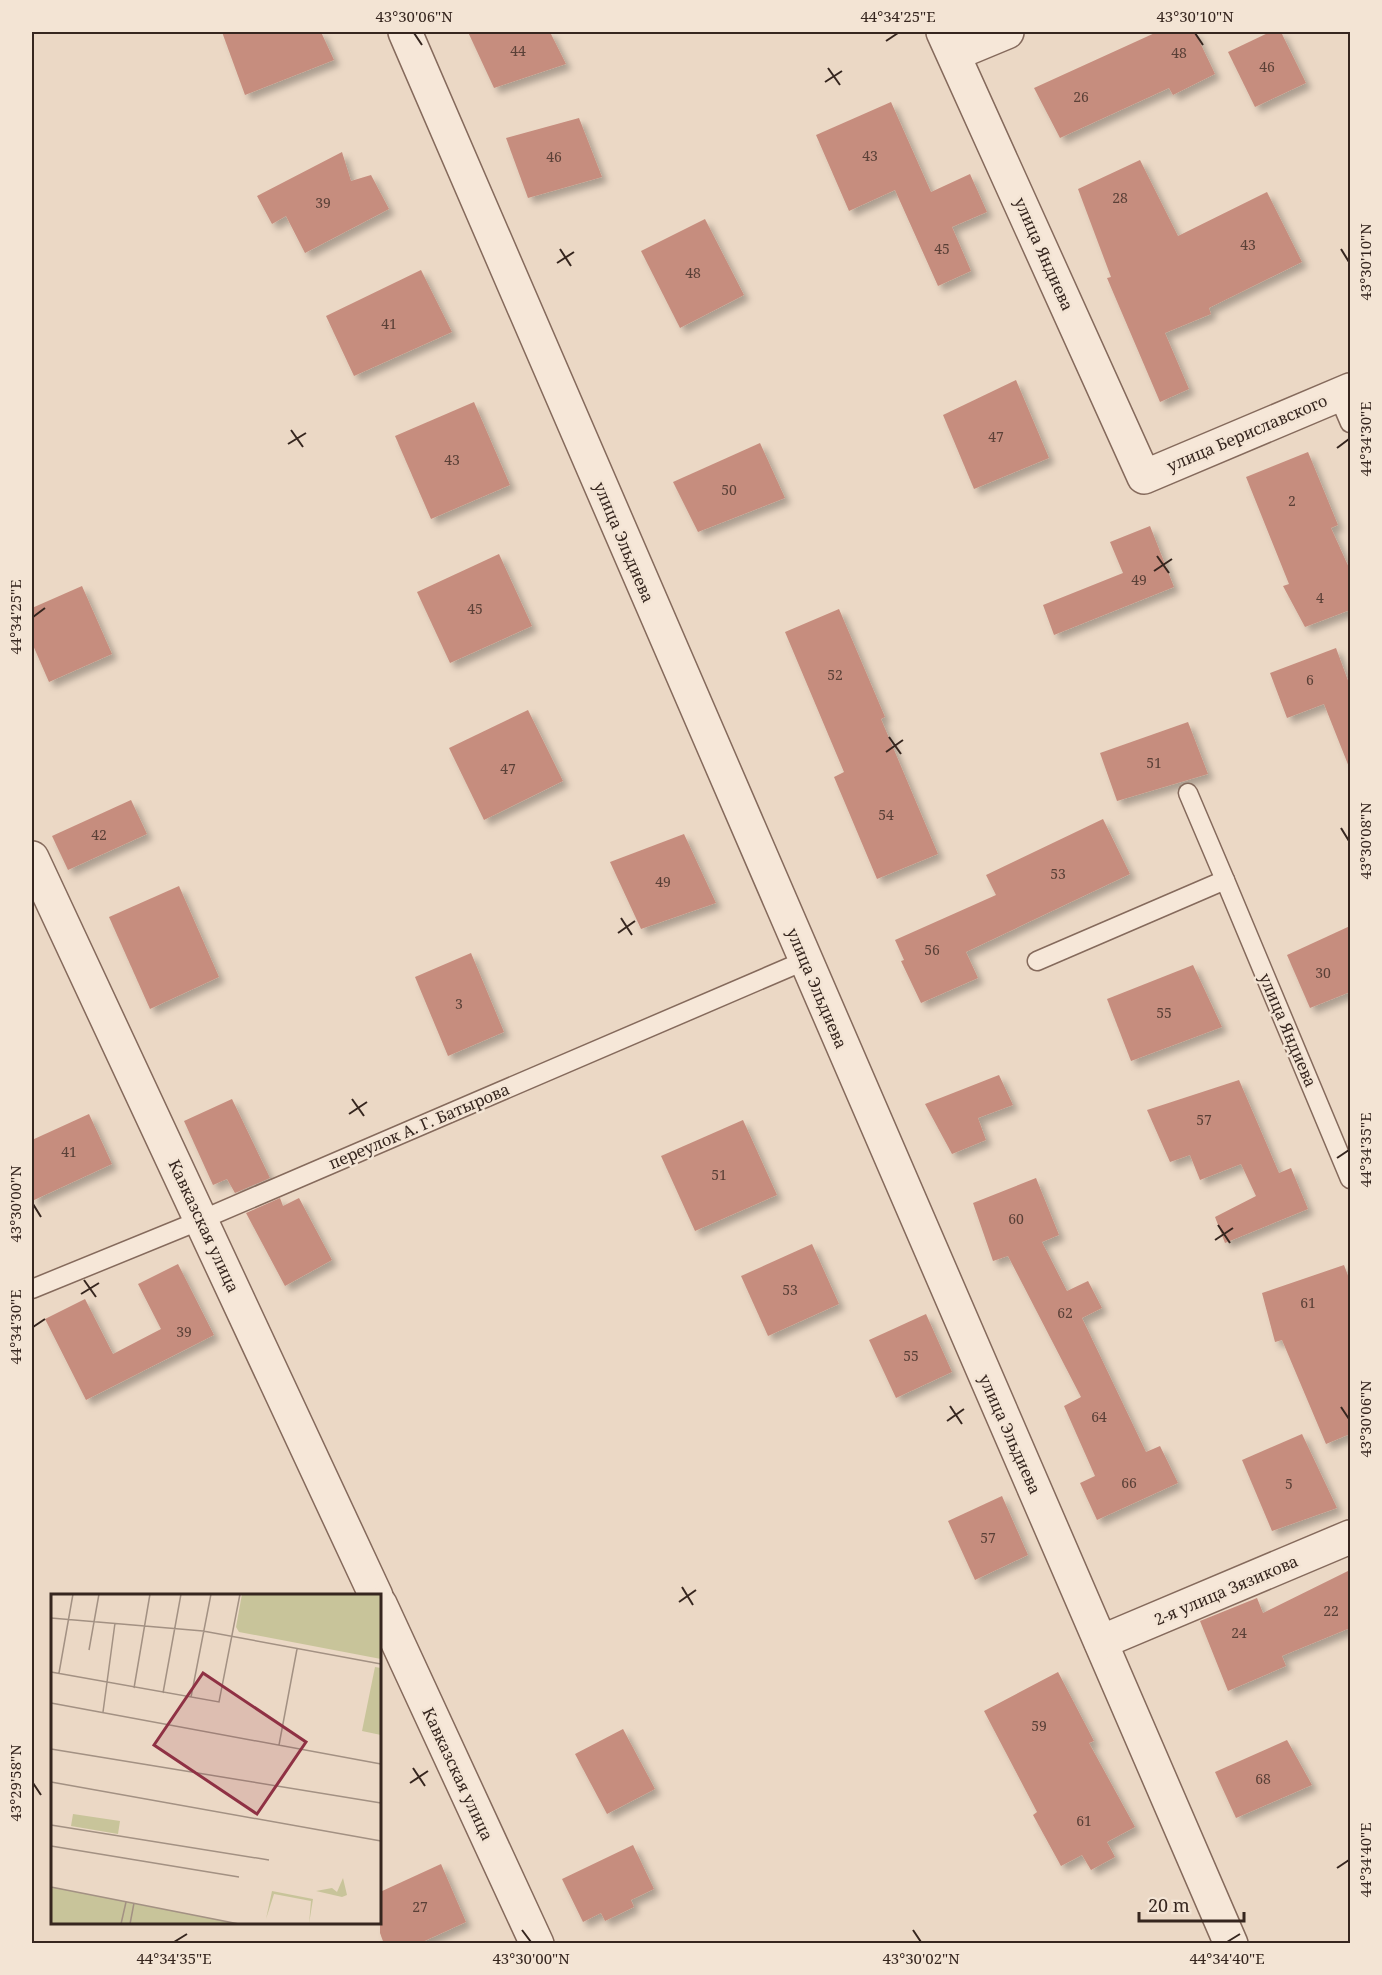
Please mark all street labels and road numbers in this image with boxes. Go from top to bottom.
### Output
street label: улица Яндиева [1009,194,1079,314]
street label: улица Бериславского [1163,389,1331,477]
street label: улица Эльдиева [589,478,659,606]
street label: улица Эльдиева [782,924,852,1052]
street label: улица Яндиева [1254,970,1322,1090]
street label: переулок А. Г. Батырова [325,1078,513,1174]
street label: Кавказская улица [163,1156,245,1296]
street label: улица Эльдиева [974,1371,1046,1497]
street label: 2-я улица Зязикова [1151,1550,1301,1630]
street label: Кавказская улица [417,1704,499,1844]

